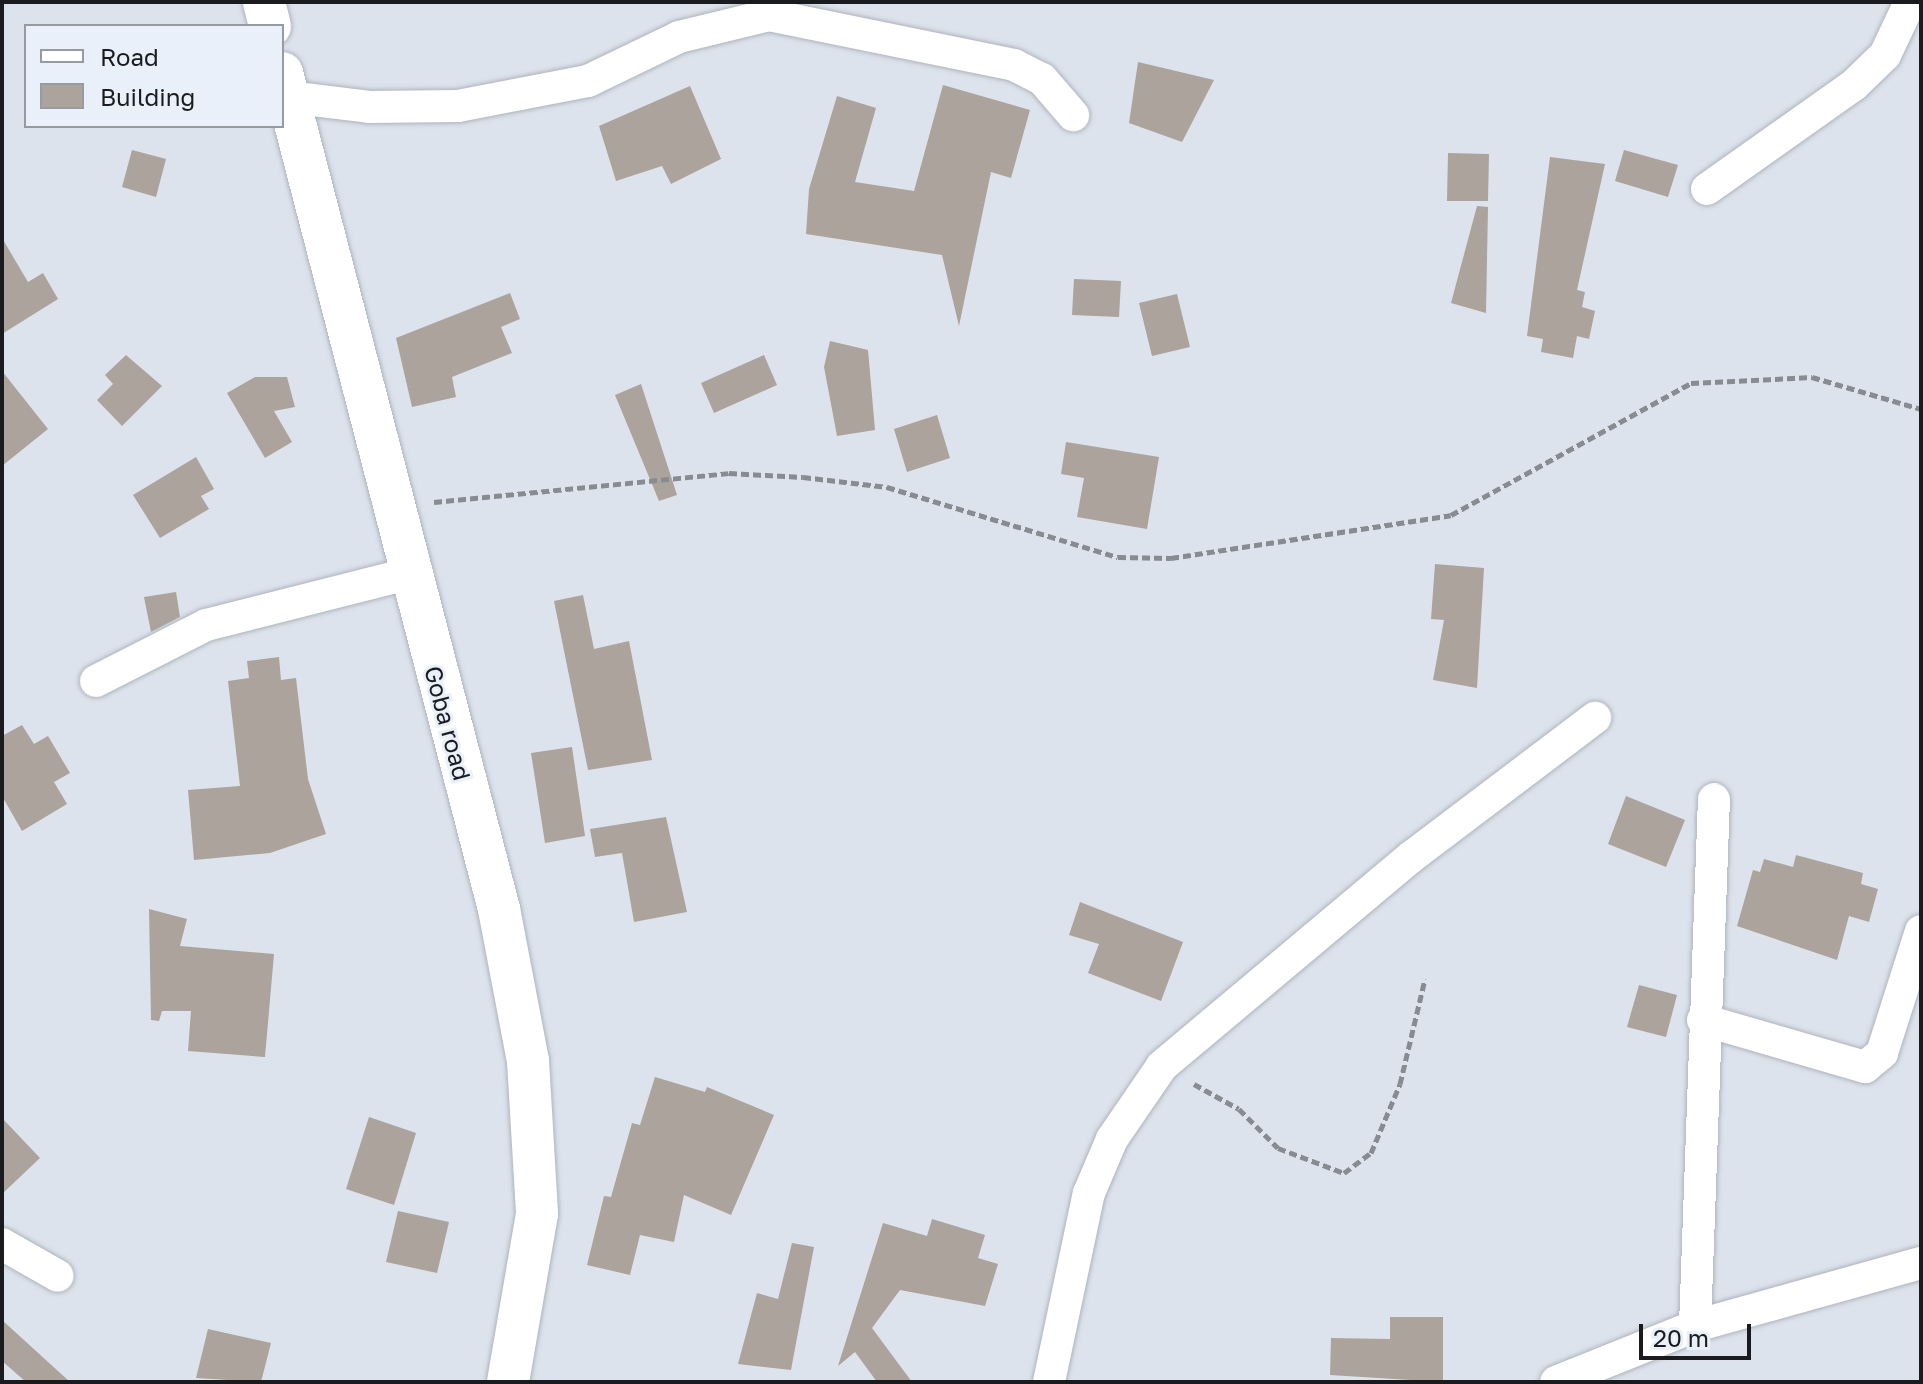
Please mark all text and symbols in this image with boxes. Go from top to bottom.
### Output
legend [24,24,284,128]
text: Road [100,42,159,71]
text: Building [100,82,195,111]
street label: Goba road [419,663,477,783]
scale bar [1643,1308,1755,1358]
text: 20 m [1653,1323,1709,1352]

